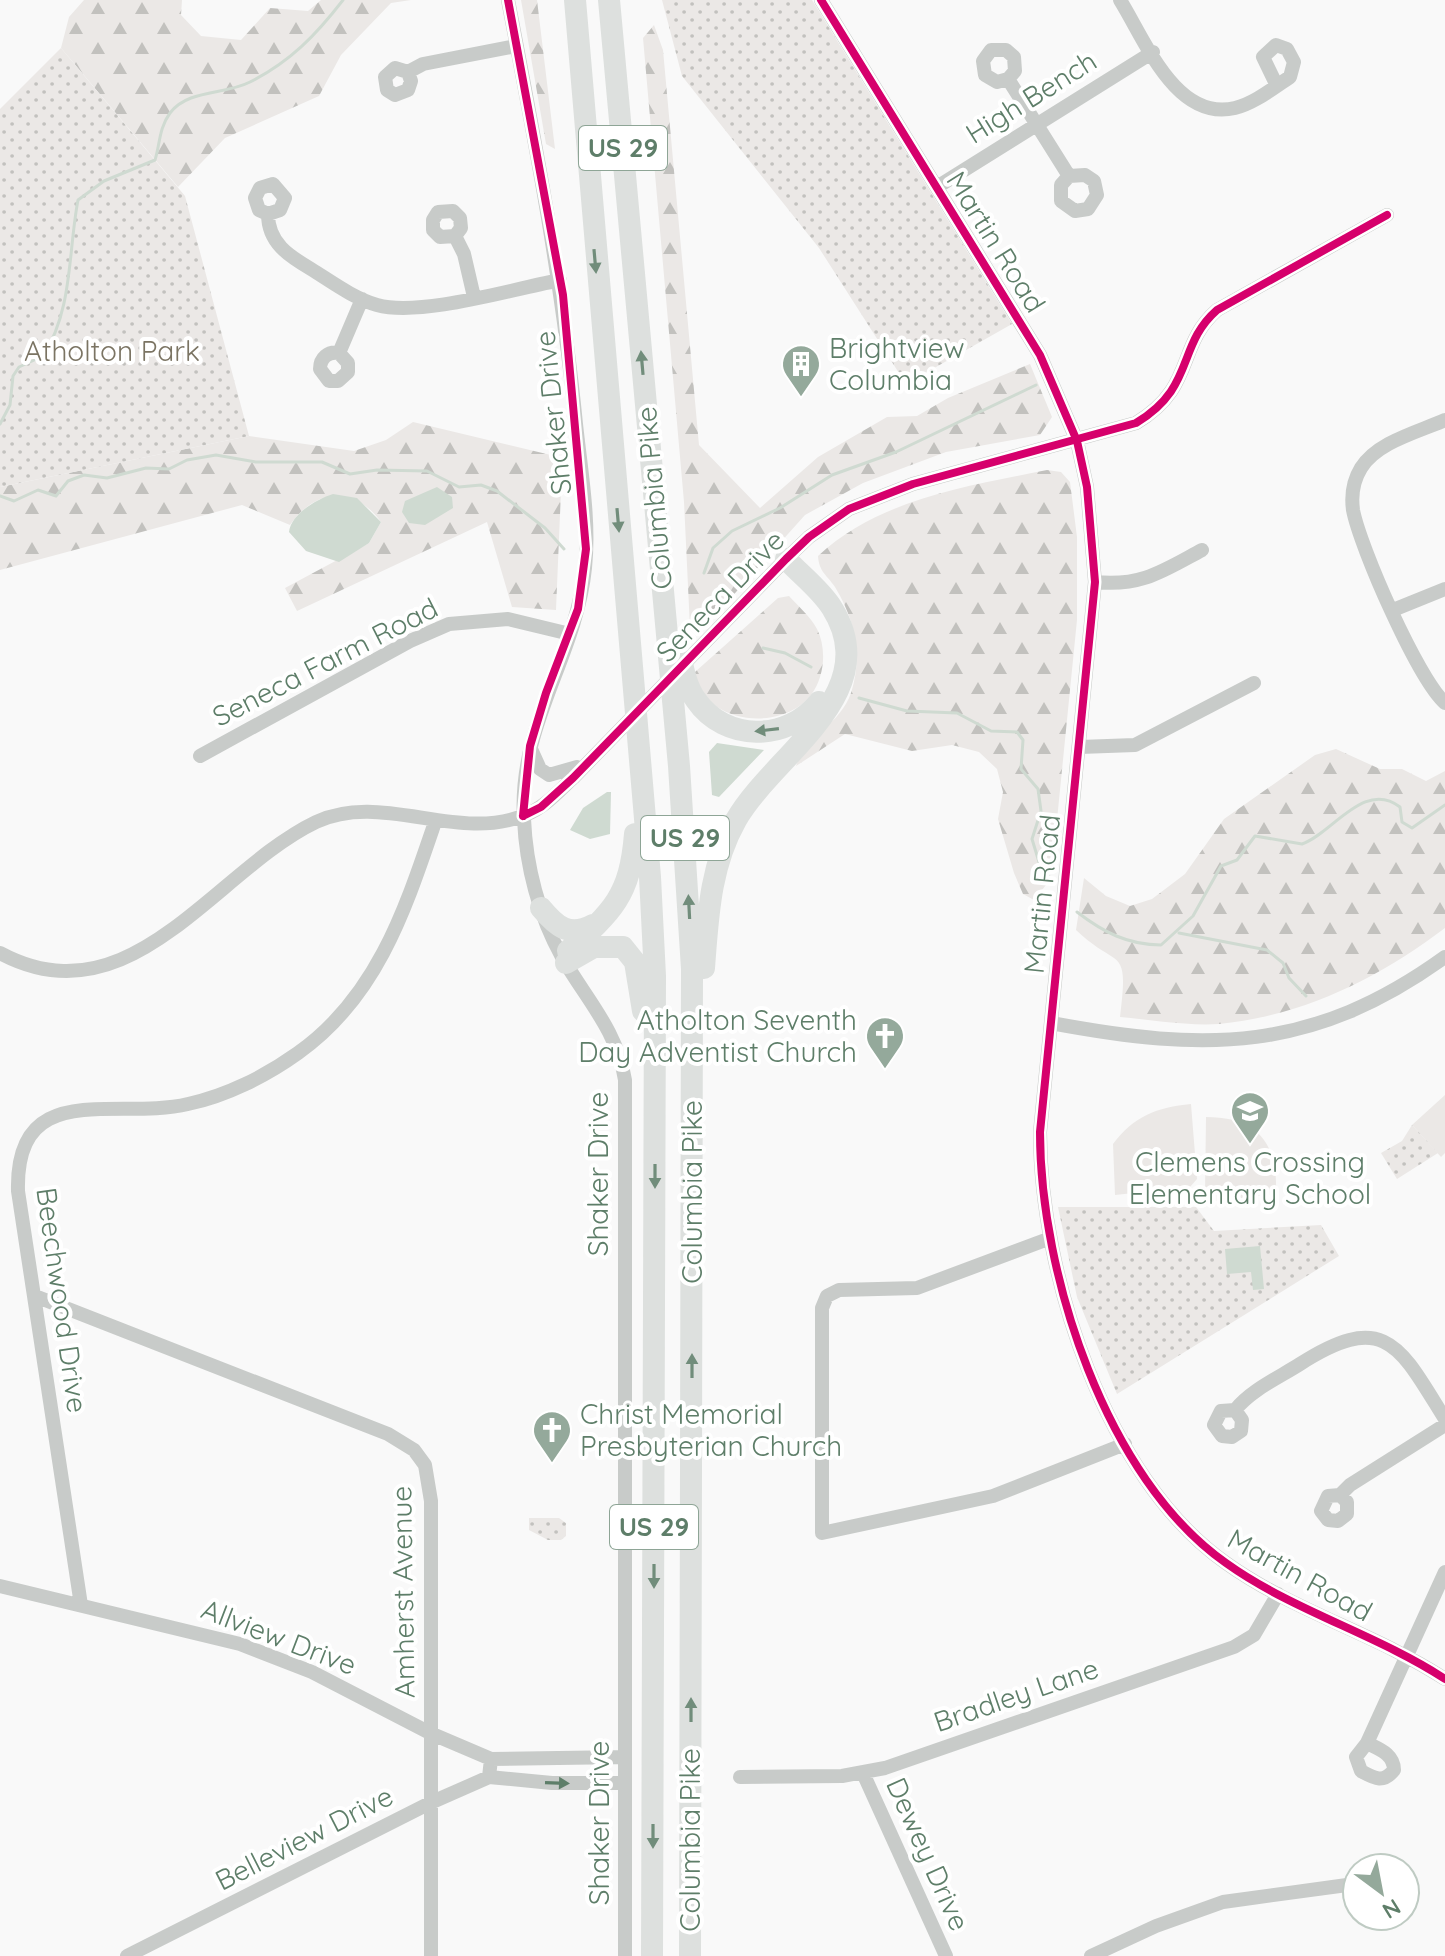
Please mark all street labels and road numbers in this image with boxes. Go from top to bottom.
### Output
street label: High Bench [959,43,1103,151]
road number: US 29 [579,126,667,170]
street label: Martin Road [939,165,1054,319]
street label: Shaker Drive [526,329,579,497]
street label: Columbia Pike [628,405,679,591]
street label: Seneca Drive [648,522,791,669]
street label: Seneca Farm Road [206,590,443,734]
street label: Martin Road [1016,813,1067,975]
road number: US 29 [641,816,729,860]
street label: Shaker Drive [580,1092,615,1256]
street label: Columbia Pike [674,1100,709,1284]
street label: Beechwood Drive [29,1185,96,1415]
street label: Amherst Avenue [383,1486,422,1698]
road number: US 29 [610,1505,698,1549]
street label: Martin Road [1222,1521,1379,1629]
street label: Allview Drive [197,1591,362,1682]
street label: Bradley Lane [929,1650,1103,1739]
street label: Shaker Drive [581,1741,616,1905]
street label: Columbia Pike [672,1748,707,1932]
street label: Dewey Drive [879,1772,978,1936]
street label: Belleview Drive [209,1778,399,1897]

